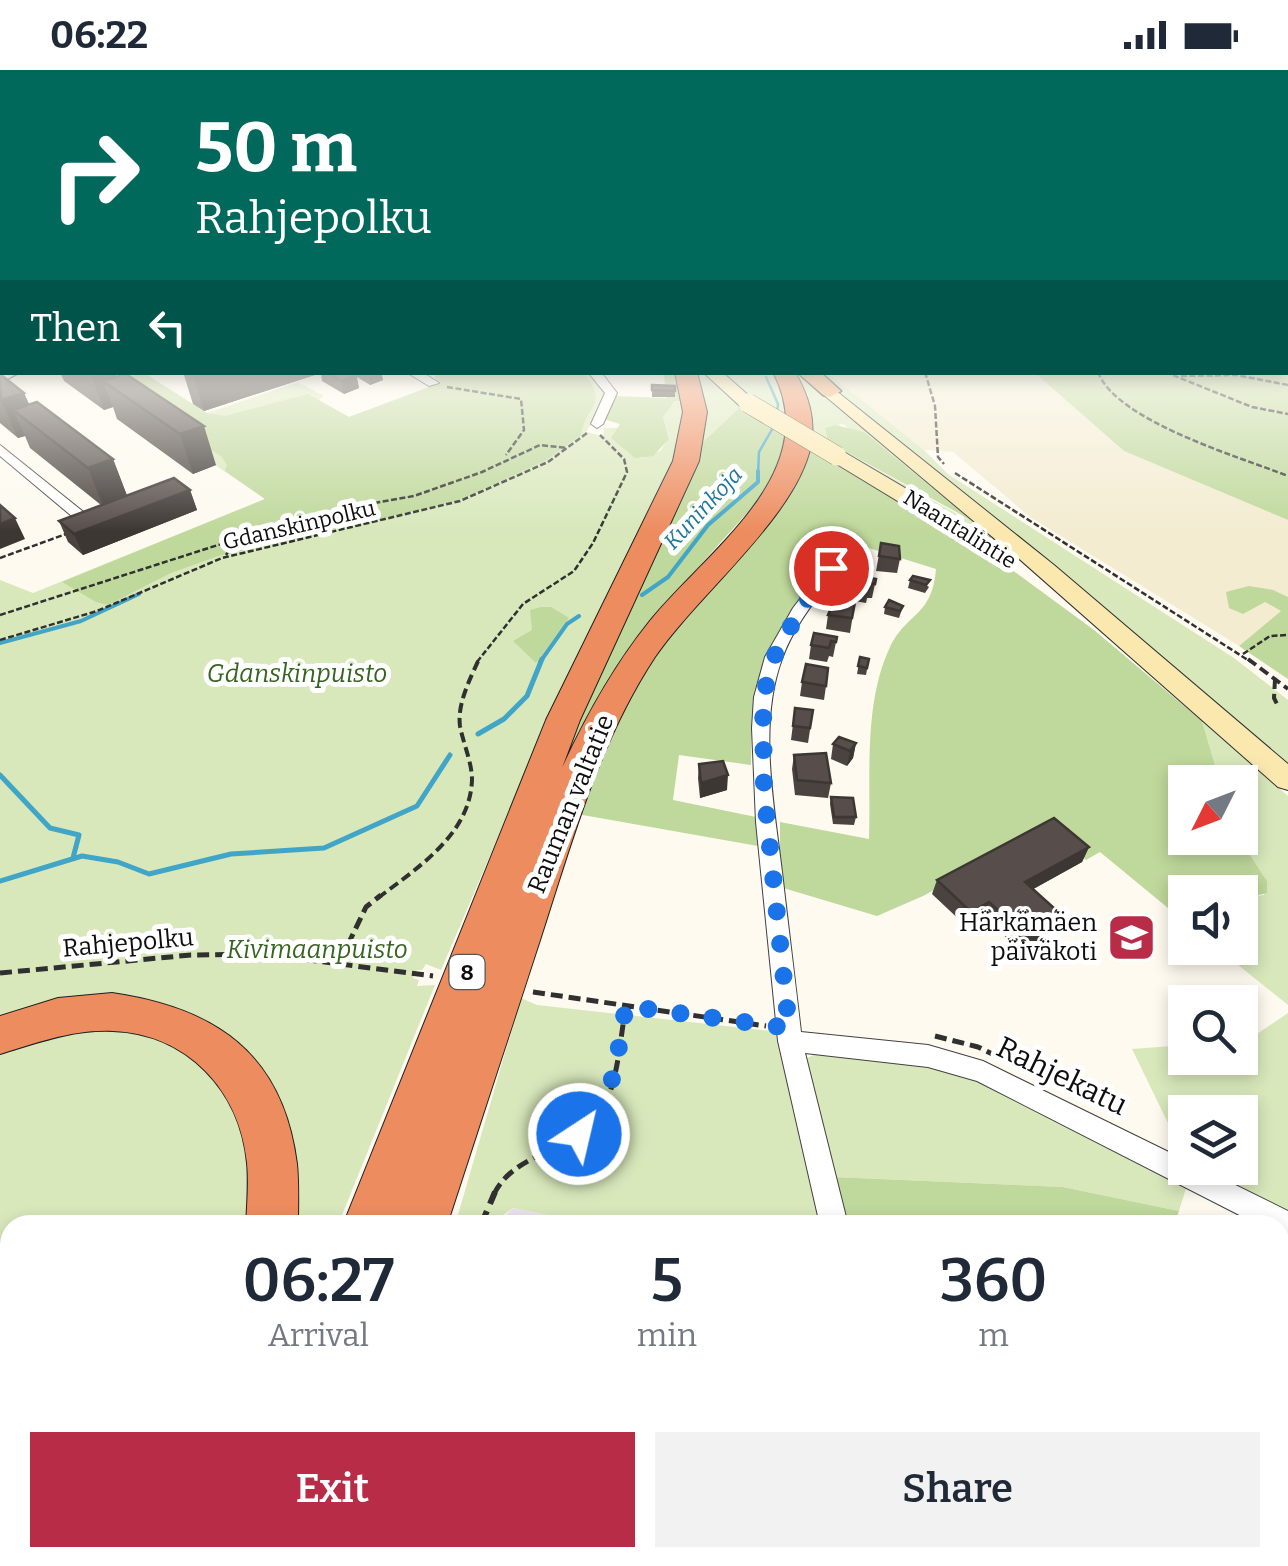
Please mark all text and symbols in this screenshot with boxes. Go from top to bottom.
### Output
text: 06:22 [50,12,148,58]
text: 50 m [195,106,357,190]
icon: right [30,110,160,240]
text: Rahjepolku [195,191,432,245]
icon: left [140,300,195,355]
text: Then [30,305,120,351]
water label: Kuninkoja [658,461,748,555]
street label: Naantalintie [898,484,1022,574]
street label: Gdanskinpolku [220,494,378,556]
pin [789,526,874,611]
icon: arrive [804,541,859,596]
park label: Gdanskinpuisto [207,659,387,689]
street label: Rauman valtatie [522,710,620,898]
north arrow [1168,765,1258,855]
map controls [1168,765,1258,1185]
button: sound [1168,875,1258,965]
place label: Härkämäen päiväkoti [959,908,1097,967]
school or university icon: Härkämäen päiväkoti [1106,911,1158,963]
street label: Rahjepolku [61,922,195,964]
park label: Kivimaanpuisto [226,935,408,965]
road number: 8 [450,955,484,989]
button: search [1168,985,1258,1075]
street label: Rahjekatu [991,1029,1133,1123]
position arrow [527,1082,631,1186]
button: layers [1168,1095,1258,1185]
text: 06:27 [242,1245,394,1317]
text: 5 [651,1245,683,1317]
text: 360 [939,1245,1048,1317]
text: Arrival [268,1316,369,1354]
text: min [637,1316,697,1354]
text: m [978,1316,1009,1354]
button: Exit [30,1432,635,1547]
button: Share [655,1432,1260,1547]

